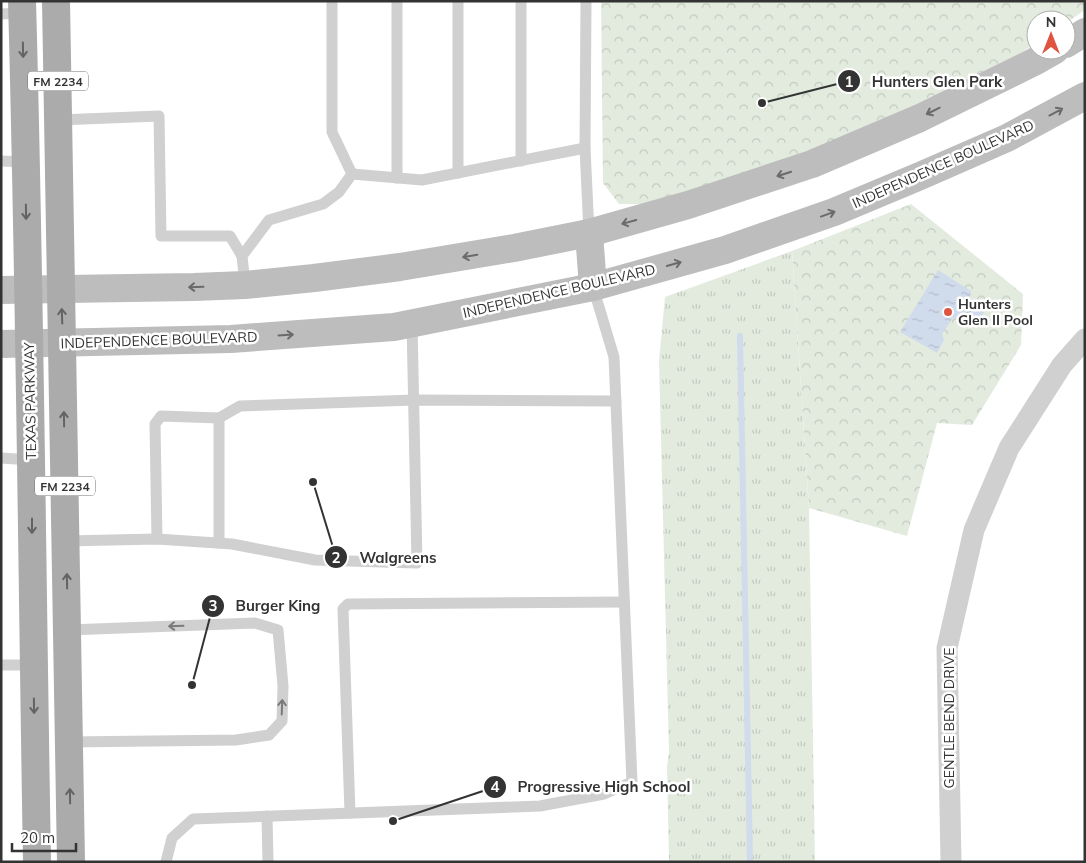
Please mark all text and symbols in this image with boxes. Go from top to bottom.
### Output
north arrow [1026,10,1076,60]
text: N [1046,13,1056,31]
one-way arrow [18,42,28,58]
callout: Hunters Glen Park [837,66,1012,96]
road number: FM 2234 [28,72,88,90]
text: 1 [844,72,854,91]
text: Hunters Glen Park [872,72,1003,91]
one-way arrow [926,106,941,116]
one-way arrow [1048,106,1063,116]
street label: INDEPENDENCE BOULEVARD [849,116,1037,212]
one-way arrow [776,169,792,179]
one-way arrow [21,204,31,220]
one-way arrow [820,209,836,218]
one-way arrow [621,218,637,227]
one-way arrow [462,251,478,261]
one-way arrow [665,259,681,269]
street label: INDEPENDENCE BOULEVARD [461,260,657,322]
one-way arrow [189,282,205,292]
place label: Hunters Glen II Pool [958,295,1033,329]
marker: Hunters Glen II Pool [942,306,954,318]
one-way arrow [57,308,66,324]
street label: INDEPENDENCE BOULEVARD [60,328,258,352]
one-way arrow [278,330,294,340]
street label: TEXAS PARKWAY [20,342,40,460]
one-way arrow [59,411,69,428]
road number: FM 2234 [35,476,95,496]
one-way arrow [27,518,37,534]
callout: Walgreens [324,542,446,572]
text: 2 [331,548,341,567]
text: Walgreens [359,548,437,567]
one-way arrow [62,574,72,590]
callout: Burger King [200,591,330,621]
text: 3 [208,596,218,615]
text: Burger King [236,596,320,615]
one-way arrow [168,621,184,631]
street label: GENTLE BEND DRIVE [940,648,958,789]
one-way arrow [29,698,39,714]
one-way arrow [277,699,287,715]
callout: Progressive High School [483,772,701,802]
text: 4 [490,777,500,796]
text: Progressive High School [517,777,691,796]
one-way arrow [65,788,75,804]
scale bar [12,820,76,852]
text: 20 m [20,828,55,847]

